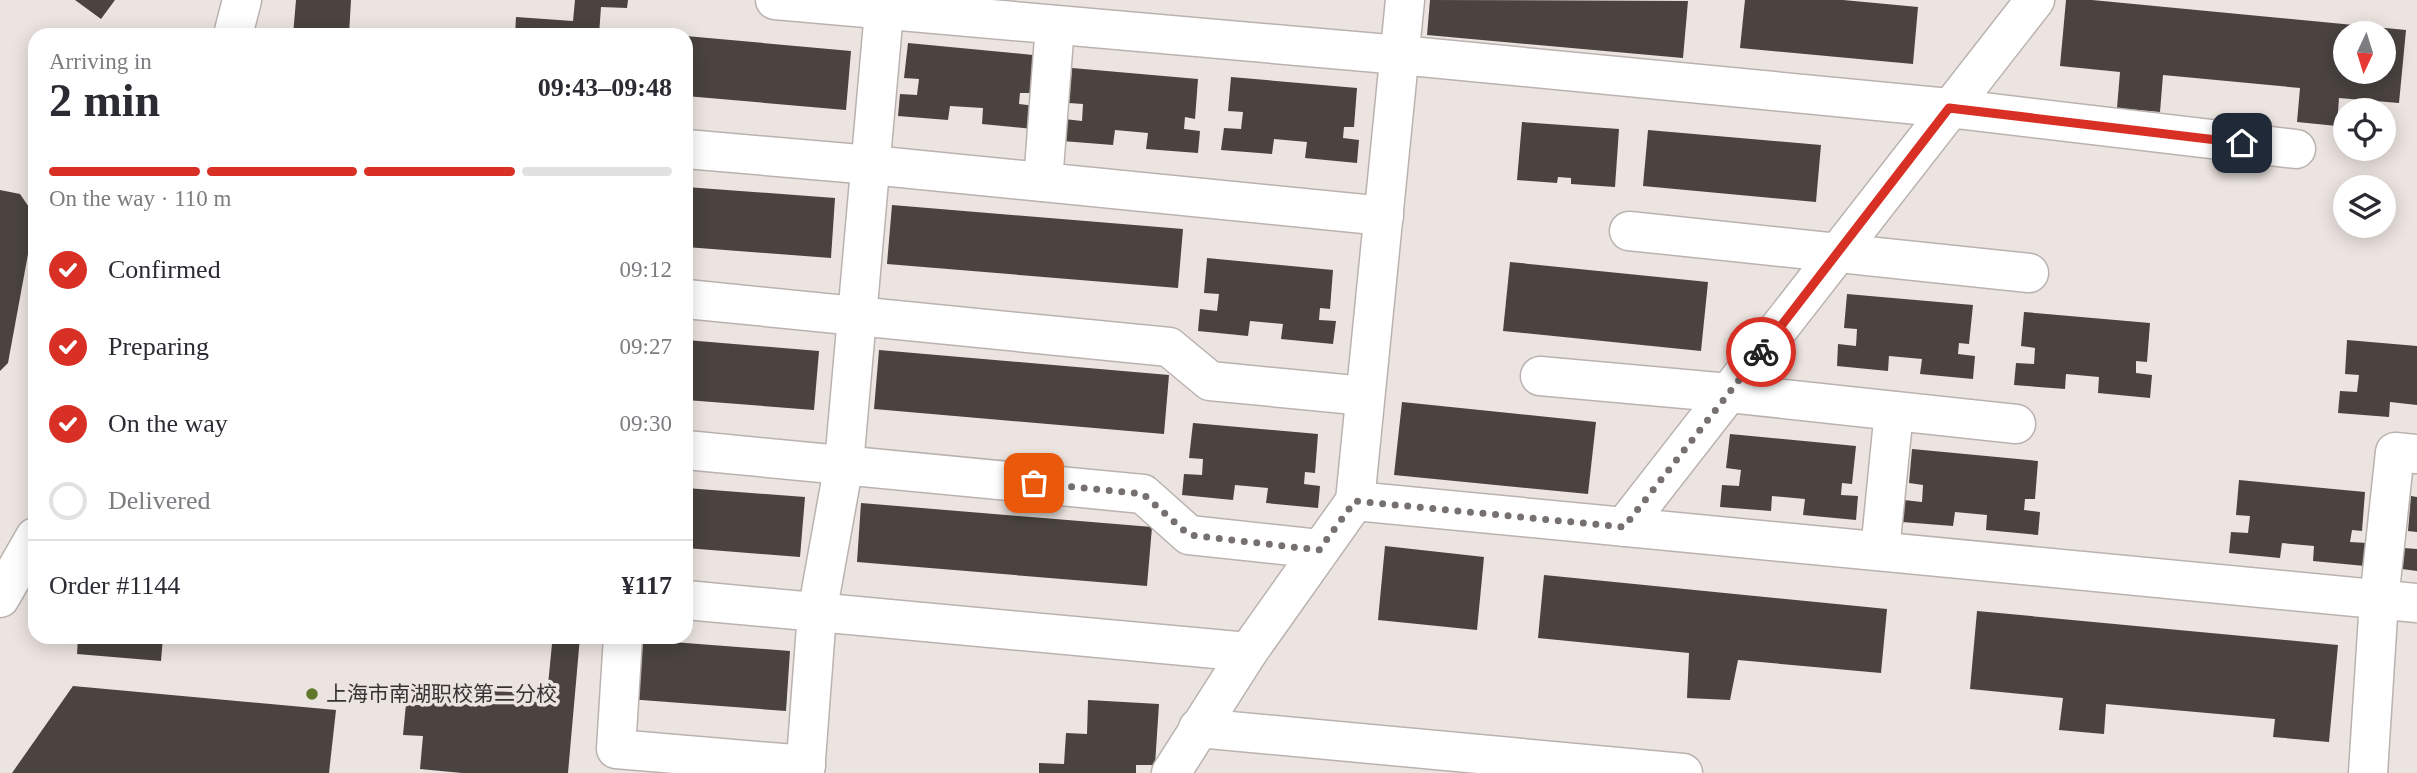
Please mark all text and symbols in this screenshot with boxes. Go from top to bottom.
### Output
north arrow [2333,21,2396,84]
map controls [2333,21,2396,238]
text: Arriving in [49,49,152,74]
text: 09:43–09:48 [538,73,672,102]
text: 2 min [49,75,160,126]
button: locate [2333,98,2396,161]
pin [2212,113,2272,173]
icon: home [2223,124,2261,162]
button: layers [2333,175,2396,238]
text: On the way · 110 m [49,186,231,211]
icon: check [49,251,87,289]
text: Confirmed [108,255,221,284]
text: 09:12 [620,257,672,282]
courier [1726,317,1796,387]
icon: check [49,328,87,366]
text: Preparing [108,332,209,361]
icon: bike [1742,333,1780,371]
text: 09:27 [620,334,672,359]
icon: check [49,405,87,443]
text: On the way [108,409,228,438]
text: 09:30 [620,411,672,436]
pin [1004,453,1064,513]
icon: bag [1015,464,1053,502]
text: Delivered [108,486,211,515]
text: Order #1144 [49,571,180,600]
text: ¥117 [621,571,672,600]
place label: 上海市南湖职校第二分校 [326,682,557,706]
marker: 上海市南湖职校第二分校 [304,686,320,702]

